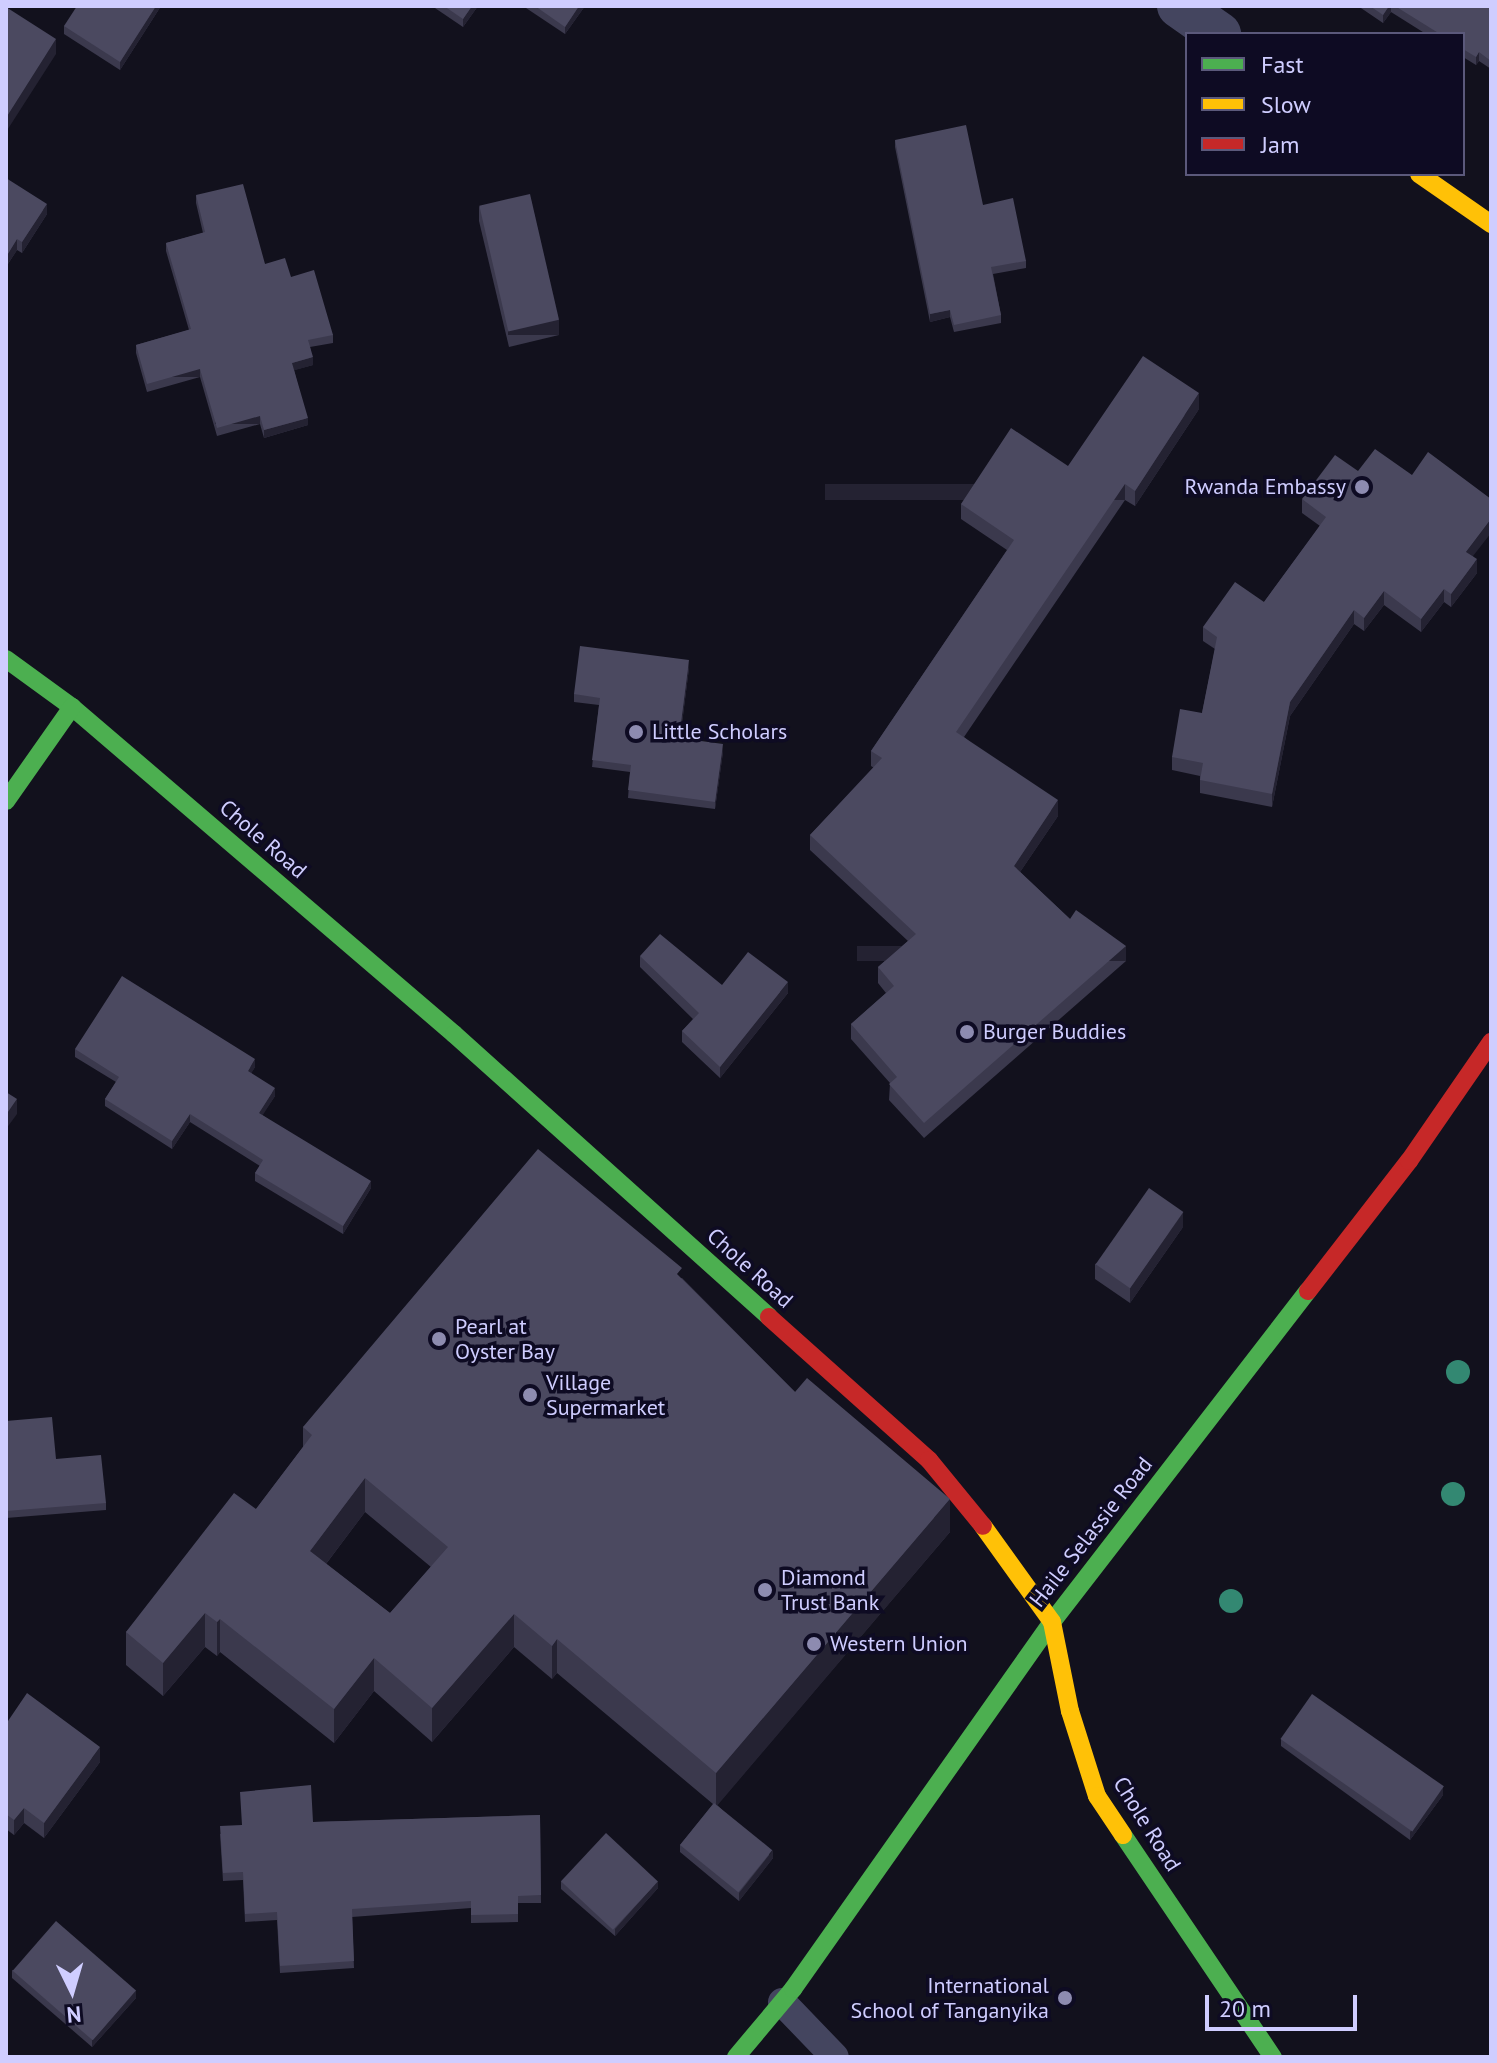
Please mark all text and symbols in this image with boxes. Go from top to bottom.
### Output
legend [1185,32,1465,176]
text: Fast [1261,49,1304,80]
text: Slow [1261,89,1311,120]
text: Jam [1261,129,1299,160]
place label: Rwanda Embassy [1185,474,1346,500]
marker: Rwanda Embassy [1353,478,1371,496]
place label: Little Scholars [652,719,787,745]
marker: Little Scholars [627,723,645,741]
street label: Chole Road [214,794,312,884]
place label: Burger Buddies [983,1019,1126,1045]
marker: Burger Buddies [958,1023,976,1041]
street label: Chole Road [702,1223,798,1313]
place label: Pearl at Oyster Bay [455,1313,555,1364]
marker: Pearl at Oyster Bay [430,1330,448,1348]
place label: Village Supermarket [546,1369,665,1420]
marker: Village Supermarket [521,1386,539,1404]
street label: Haile Selassie Road [1024,1452,1158,1612]
place label: Diamond Trust Bank [781,1564,879,1616]
marker: Diamond Trust Bank [756,1581,774,1599]
place label: Western Union [830,1631,968,1657]
marker: Western Union [805,1635,823,1653]
street label: Chole Road [1108,1772,1186,1876]
north arrow [32,1951,112,2031]
place label: International School of Tanganyika [850,1972,1049,2024]
scale bar [1209,1979,1361,2029]
marker: International School of Tanganyika [1056,1989,1074,2007]
text: 20 m [1219,1993,1271,2024]
text: N [66,2000,83,2029]

